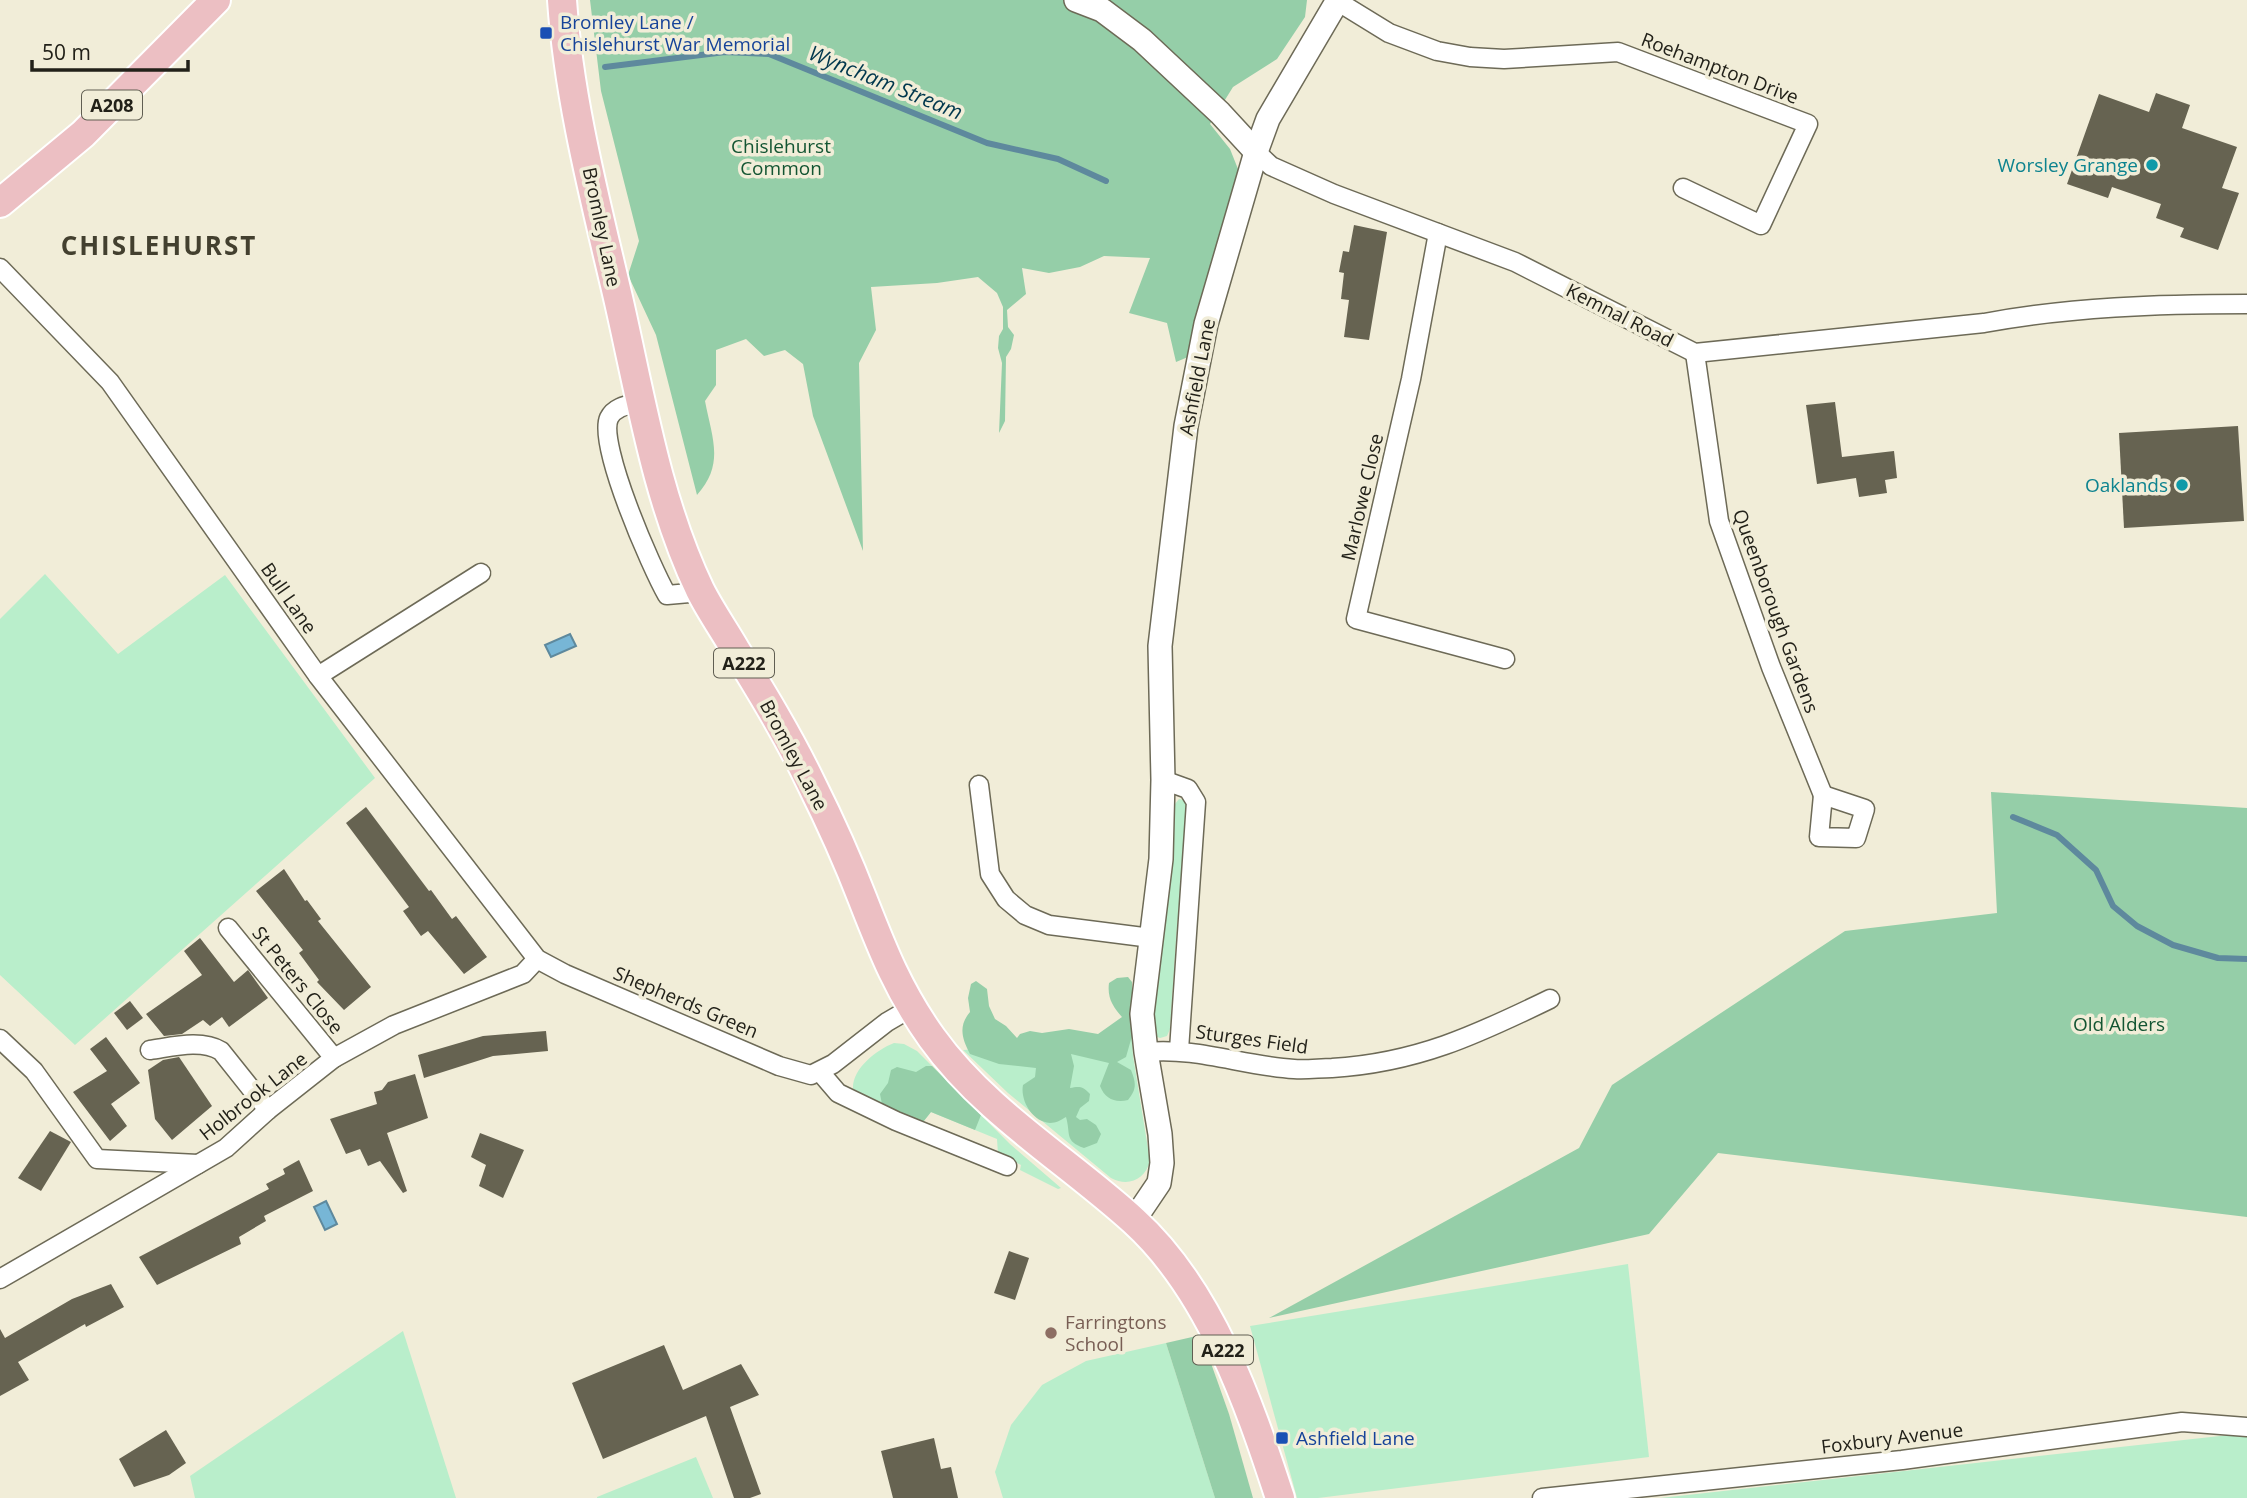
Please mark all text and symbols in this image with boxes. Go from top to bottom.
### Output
place label: Bromley Lane / Chislehurst War Memorial [560,9,790,57]
marker: Bromley Lane / Chislehurst War Memorial [538,25,554,41]
street label: Roehampton Drive [1638,26,1802,110]
scale bar [32,28,187,72]
text: 50 m [42,38,91,66]
water label: Wyncham Stream [805,38,967,126]
road number: A208 [82,90,142,120]
park label: Chislehurst Common [731,133,831,181]
place label: Worsley Grange [1998,152,2138,178]
marker: Worsley Grange [2144,157,2160,173]
street label: Bromley Lane [577,165,627,289]
district label: CHISLEHURST [61,227,257,263]
street label: Kemnal Road [1562,277,1678,353]
street label: Ashfield Lane [1173,316,1221,438]
street label: Marlowe Close [1335,431,1389,563]
place label: Oaklands [2085,472,2168,498]
marker: Oaklands [2174,477,2190,493]
street label: Queenborough Gardens [1727,505,1825,717]
street label: Bull Lane [255,557,323,639]
road number: A222 [714,648,774,678]
street label: Bromley Lane [754,695,834,815]
street label: St Peters Close [247,921,349,1039]
street label: Shepherds Green [610,960,762,1044]
park label: Old Alders [2073,1011,2165,1037]
street label: Sturges Field [1194,1018,1310,1060]
street label: Holbrook Lane [194,1046,312,1146]
place label: Farringtons School [1065,1309,1167,1357]
marker: Farringtons School [1043,1325,1059,1341]
road number: A222 [1193,1336,1253,1364]
street label: Foxbury Avenue [1820,1416,1964,1460]
place label: Ashfield Lane [1296,1425,1415,1451]
marker: Ashfield Lane [1274,1430,1290,1446]

